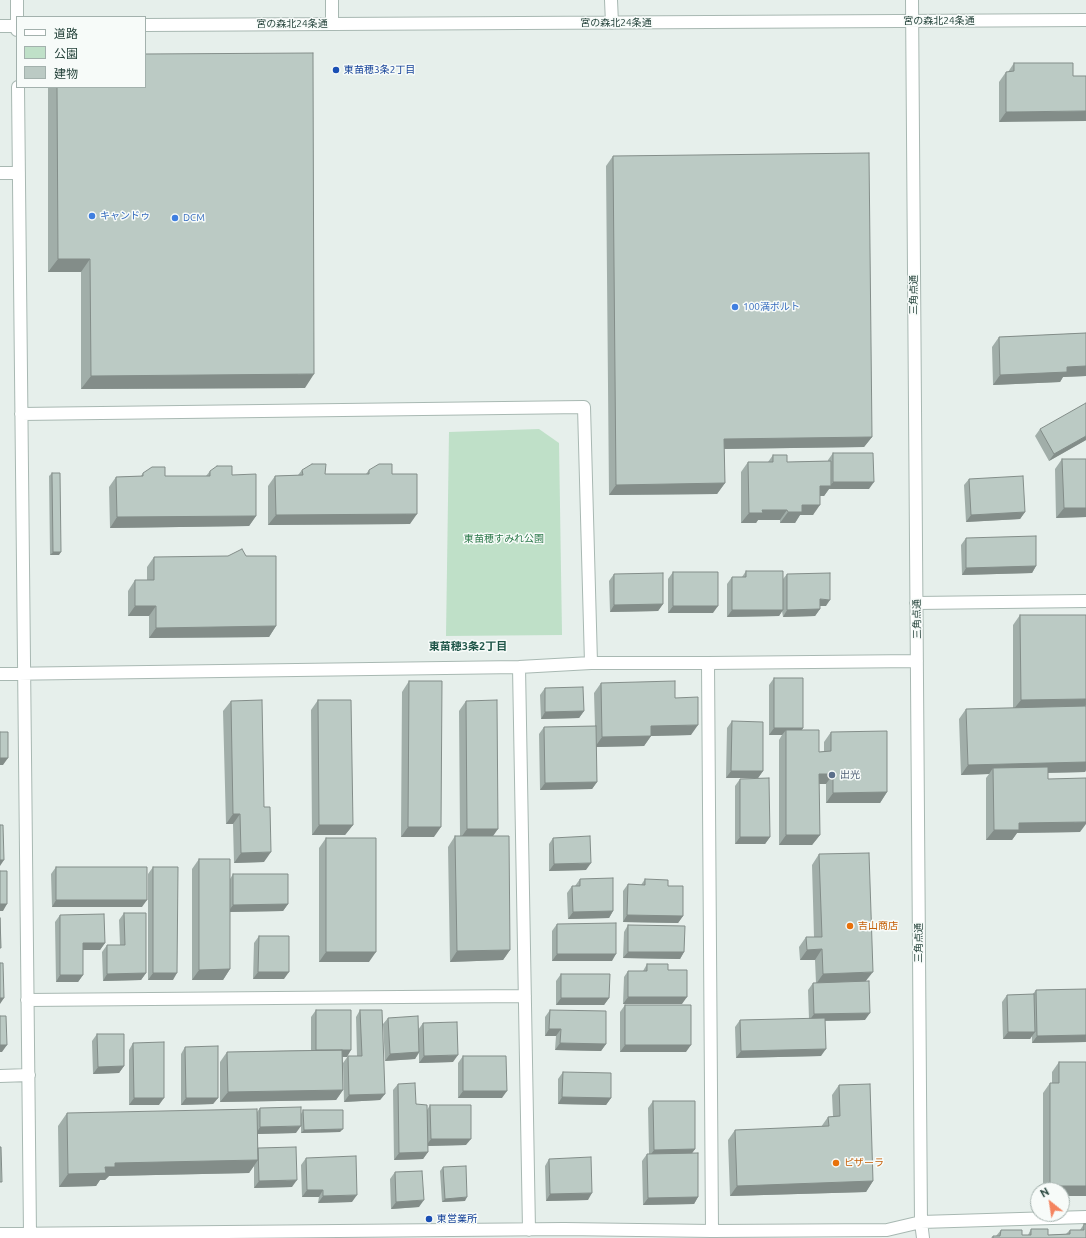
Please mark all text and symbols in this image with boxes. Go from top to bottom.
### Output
street label: 宮の森北24条通 [903,15,975,27]
legend [16,16,146,88]
street label: 宮の森北24条通 [580,17,652,29]
street label: 宮の森北24条通 [256,18,328,30]
text: 道路 [54,27,78,40]
text: 公園 [54,47,78,60]
place label: 東苗穂3条2丁目 [344,64,415,76]
marker: 東苗穂3条2丁目 [331,65,341,75]
text: 建物 [54,67,78,80]
place label: キャンドゥ [100,210,150,222]
marker: キャンドゥ [87,211,97,221]
place label: DCM [183,212,205,224]
marker: DCM [170,213,180,223]
street label: 三角点通 [908,275,920,315]
place label: 100満ボルト [743,301,800,313]
marker: 100満ボルト [730,302,740,312]
park label: 東苗穂すみれ公園 [464,533,544,545]
street label: 三角点通 [911,599,923,639]
district label: 東苗穂3条2丁目 [429,639,507,653]
place label: 出光 [840,769,860,781]
marker: 出光 [827,770,837,780]
place label: 吉山商店 [858,920,898,932]
marker: 吉山商店 [845,921,855,931]
street label: 三角点通 [913,923,925,963]
place label: ピザーラ [844,1157,884,1169]
marker: ピザーラ [831,1158,841,1168]
north arrow [1030,1182,1070,1222]
text: N [1038,1185,1051,1200]
place label: 東営業所 [437,1213,477,1225]
marker: 東営業所 [424,1214,434,1224]

